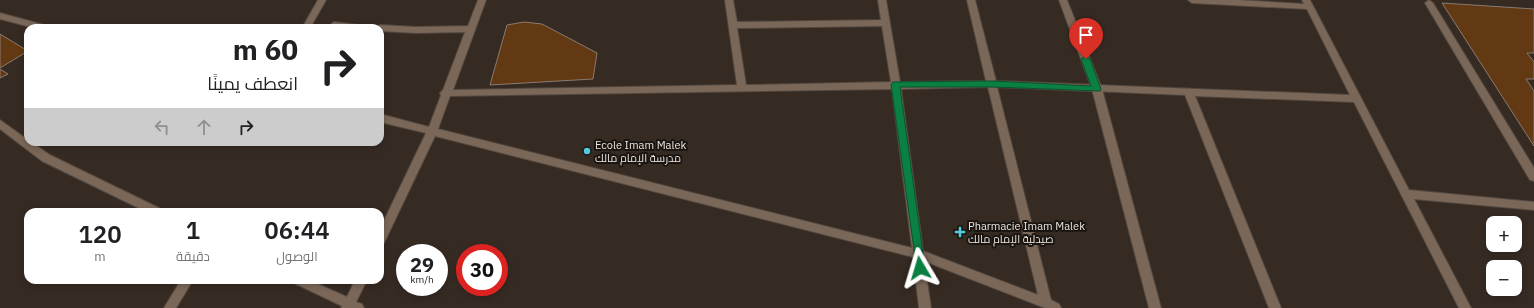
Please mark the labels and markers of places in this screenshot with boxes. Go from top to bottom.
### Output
pin [1069,18,1103,59]
place label: Ecole Imam Malek مدرسة الإمام مالك [595,138,686,166]
marker: Ecole Imam Malek مدرسة الإمام مالك [582,146,592,156]
place label: Pharmacie Imam Malek صيدلية الإمام مالك [968,219,1085,247]
marker: Pharmacie Imam Malek صيدلية الإمام مالك [955,227,965,237]

